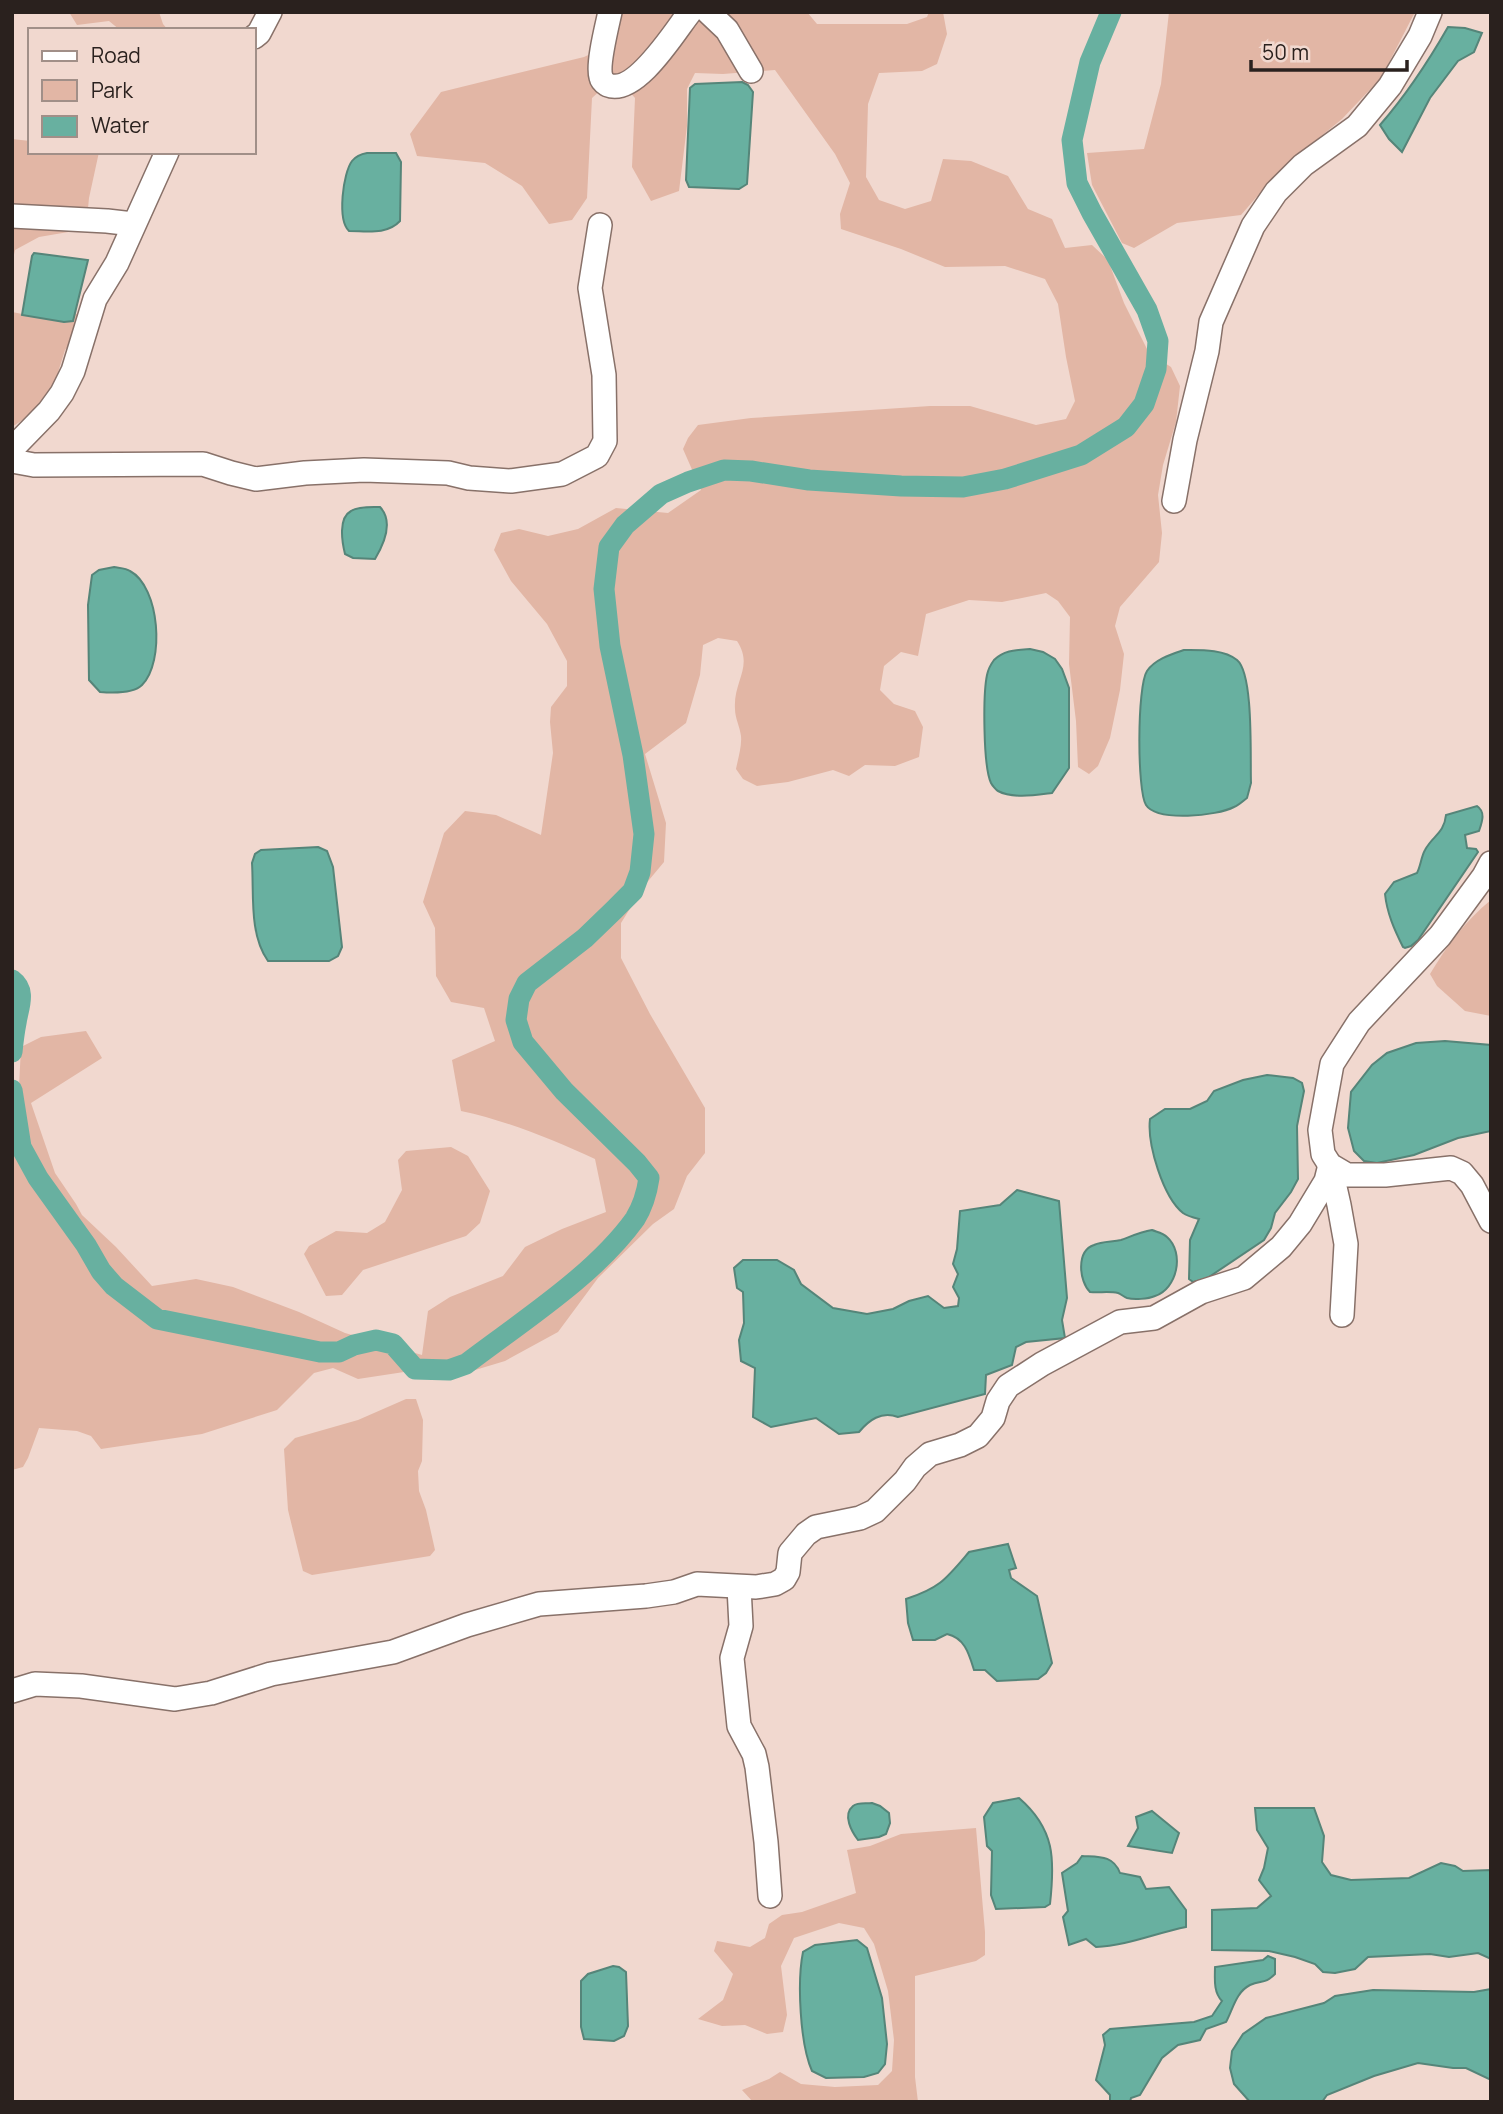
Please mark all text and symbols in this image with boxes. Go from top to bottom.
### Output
legend [28,28,256,154]
scale bar [1251,28,1407,72]
text: 50 m [1262,38,1309,66]
text: Road [91,41,141,69]
text: Park [91,76,133,104]
text: Water [91,111,150,139]

